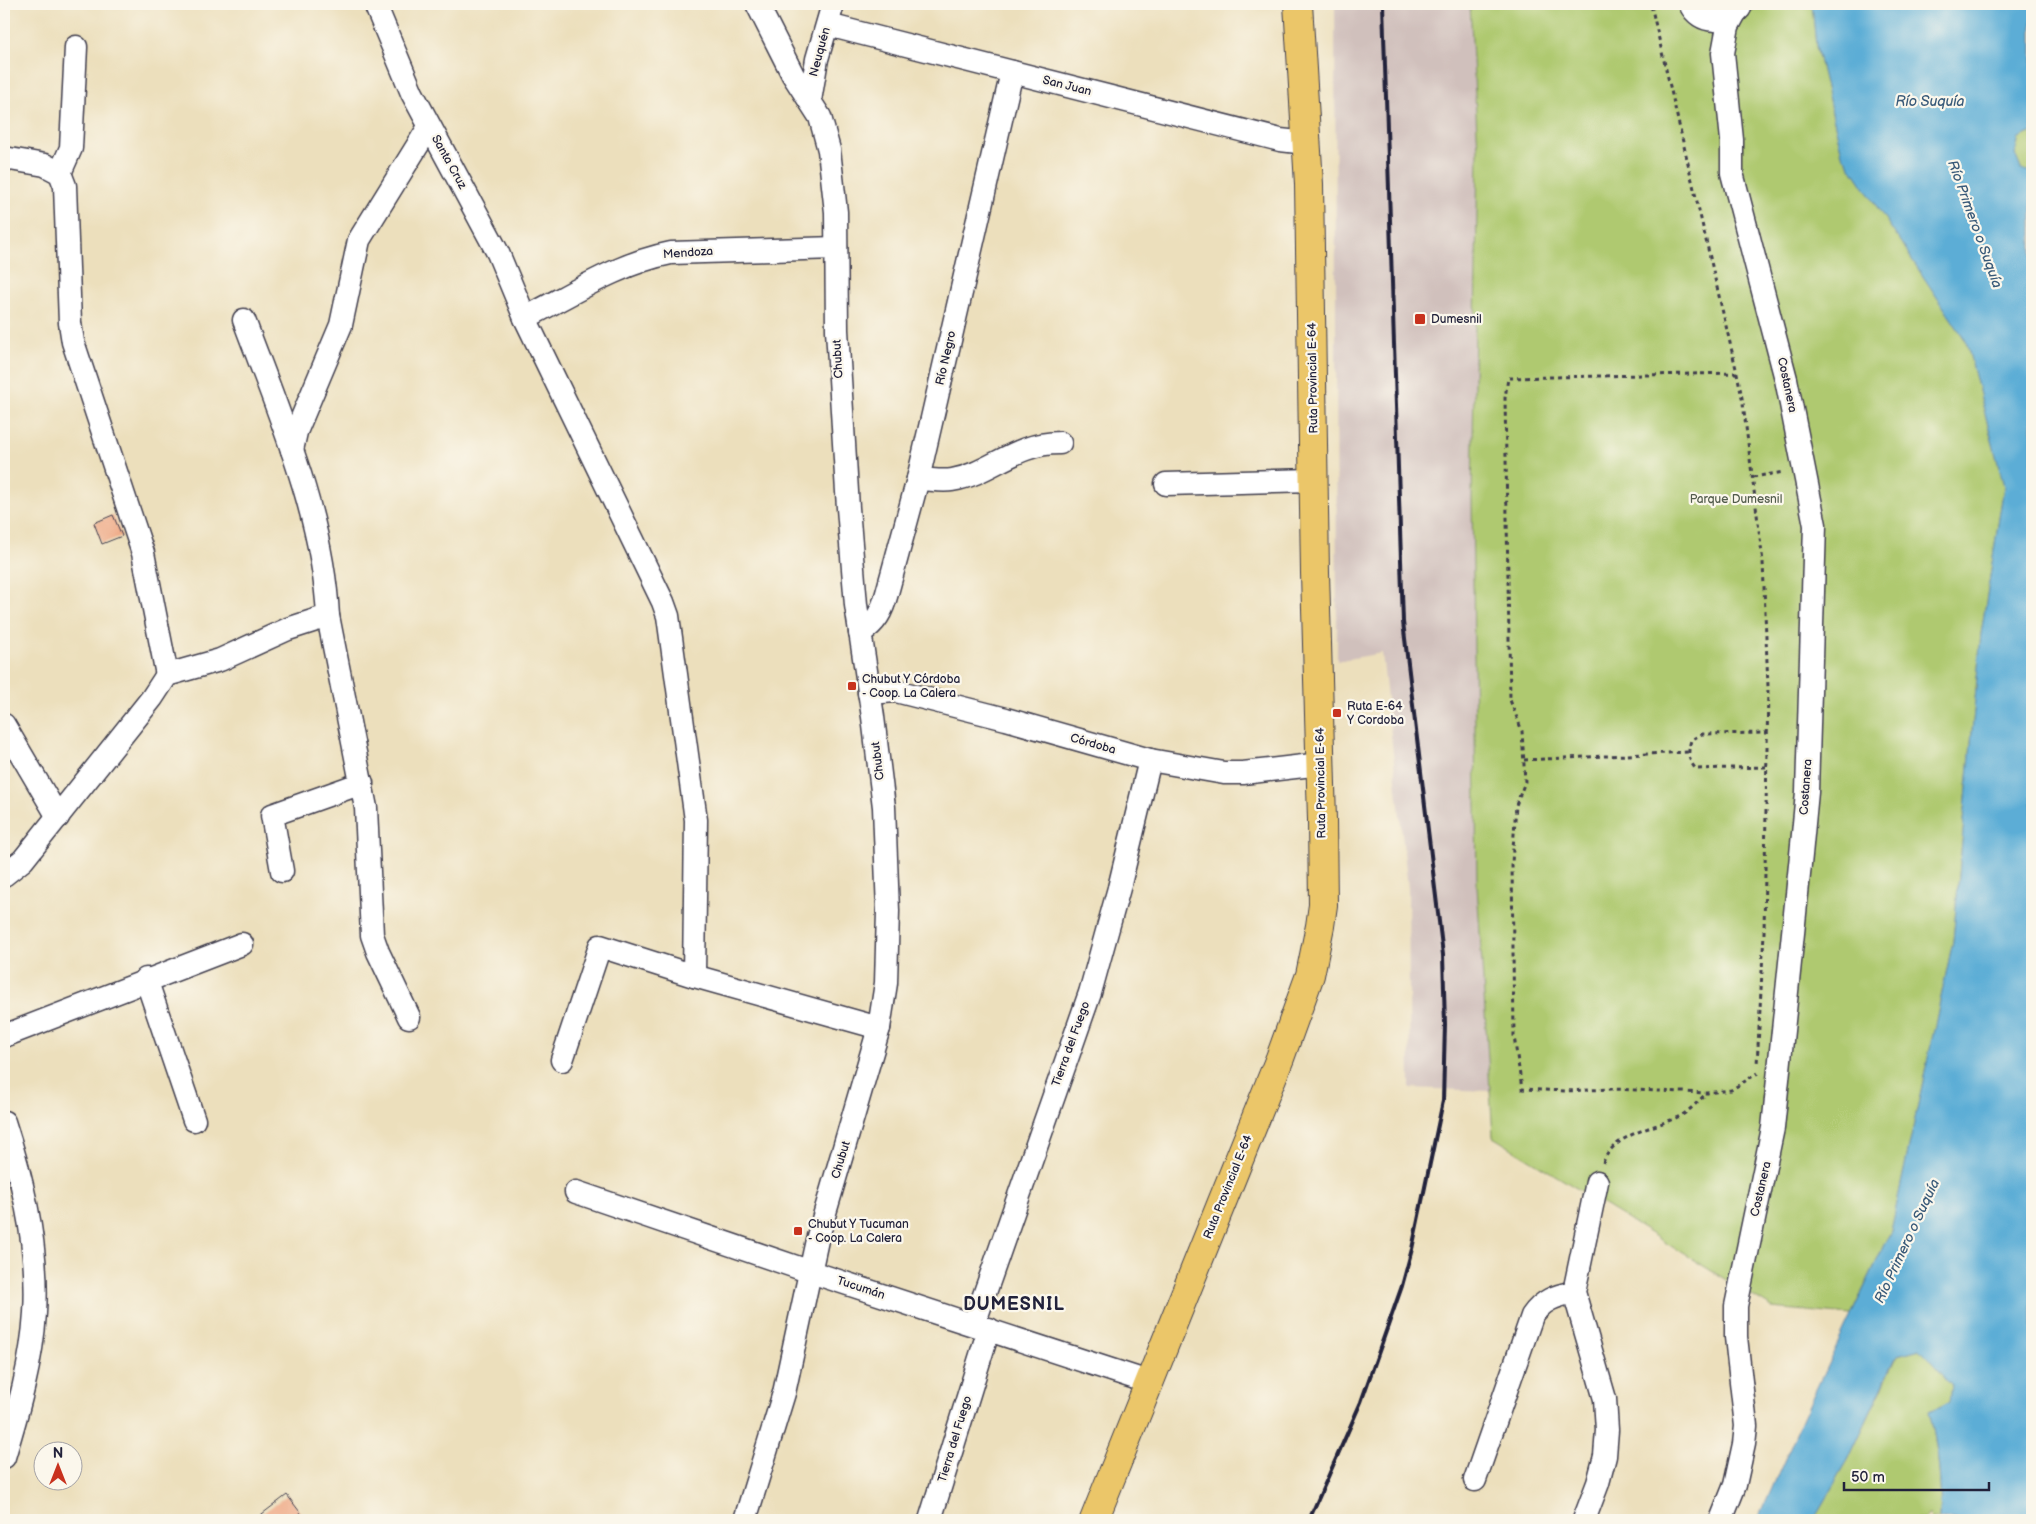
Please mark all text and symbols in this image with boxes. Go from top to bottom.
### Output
street label: Neuquén [806,25,834,78]
street label: San Juan [1041,73,1093,99]
water label: Río Suquía [1895,93,1965,110]
street label: Santa Cruz [428,132,470,192]
water label: Río Primero o Suquía [1944,158,2006,290]
street label: Mendoza [662,244,714,262]
marker: Dumesnil [1413,312,1427,326]
place label: Dumesnil [1431,312,1482,327]
street label: Ruta Provincial E-64 [1305,322,1321,434]
street label: Río Negro [932,329,960,387]
street label: Chubut [829,339,847,379]
street label: Costanera [1774,356,1800,414]
park label: Parque Dumesnil [1690,492,1782,507]
place label: Chubut Y Córdoba - Coop. La Calera [862,672,960,701]
marker: Chubut Y Córdoba - Coop. La Calera [846,680,858,692]
place label: Ruta E-64 Y Cordoba [1346,699,1404,728]
marker: Ruta E-64 Y Cordoba [1331,707,1343,719]
street label: Ruta Provincial E-64 [1313,727,1329,839]
street label: Córdoba [1068,730,1118,758]
street label: Chubut [868,741,888,781]
street label: Costanera [1797,758,1815,816]
street label: Tierra del Fuego [1049,999,1093,1089]
street label: Ruta Provincial E-64 [1200,1132,1256,1241]
street label: Chubut [828,1139,854,1181]
street label: Costanera [1747,1160,1775,1218]
water label: Río Primero o Suquía [1871,1176,1943,1306]
place label: Chubut Y Tucuman - Coop. La Calera [808,1217,909,1246]
marker: Chubut Y Tucuman - Coop. La Calera [792,1225,804,1237]
street label: Tucumán [835,1273,887,1303]
district label: DUMESNIL [963,1294,1065,1315]
street label: Tierra del Fuego [935,1394,975,1484]
north arrow [32,1442,82,1492]
text: N [53,1445,63,1462]
scale bar [1844,1459,1988,1491]
text: 50 m [1851,1468,1885,1487]

